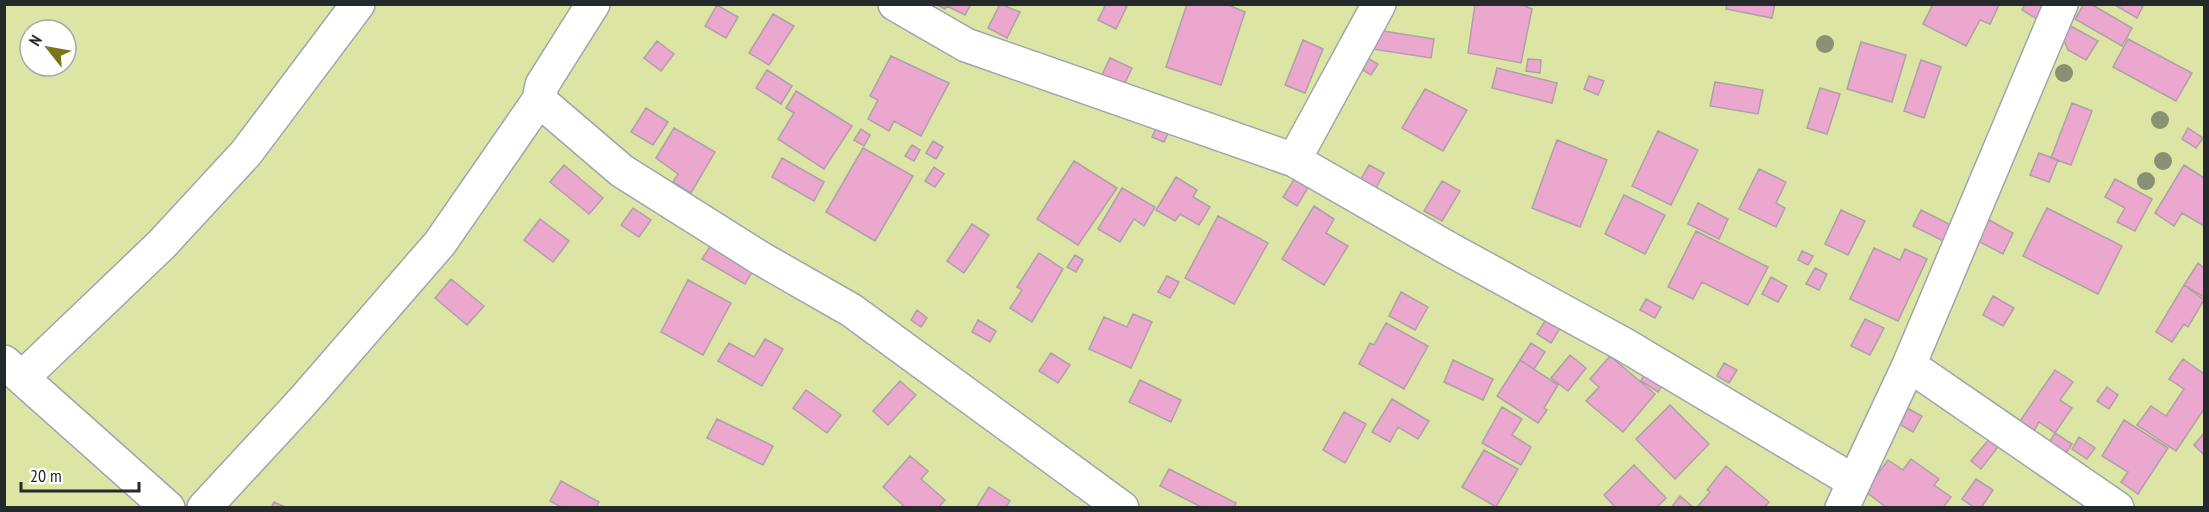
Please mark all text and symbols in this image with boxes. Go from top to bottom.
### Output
north arrow [18,18,78,78]
text: N [24,31,46,49]
scale bar [21,455,140,493]
text: 20 m [30,464,62,487]

